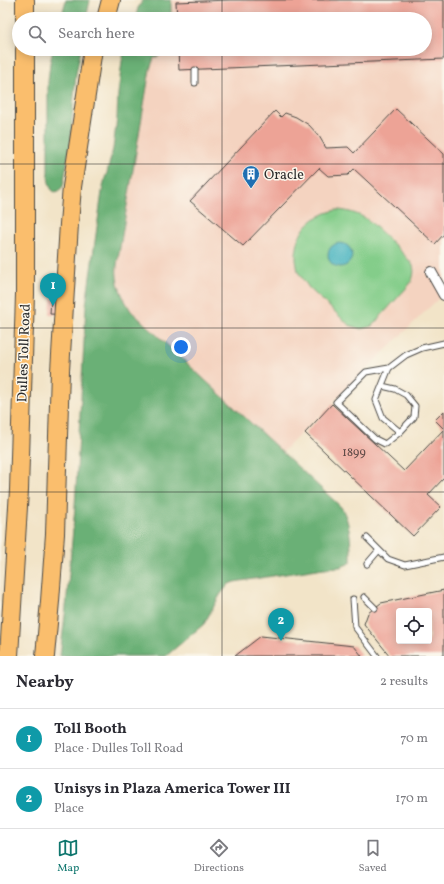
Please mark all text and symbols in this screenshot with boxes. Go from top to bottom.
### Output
search box [12,12,432,56]
icon: search [26,23,48,45]
text: Search here [58,24,135,45]
building icon: Oracle [241,164,261,189]
place label: Oracle [264,166,304,185]
pin: 1 [40,273,66,306]
street label: Dulles Toll Road [13,303,36,403]
your location [171,337,191,357]
house number: 1899 [342,445,366,461]
pin: 2 [268,608,294,641]
map controls [396,608,432,644]
button: locate [396,608,432,644]
text: Nearby [16,671,74,694]
text: 2 results [380,673,428,691]
text: Toll Booth [54,719,127,740]
text: 1 [26,730,32,748]
text: 70 m [400,730,428,748]
text: Place · Dulles Toll Road [54,740,183,758]
text: Unisys in Plaza America Tower III [54,779,290,800]
text: 2 [26,790,32,808]
text: 170 m [395,790,428,808]
text: Place [54,800,84,818]
tab: Map [57,837,79,876]
tab: Directions [194,837,244,876]
tab: Saved [358,837,387,876]

